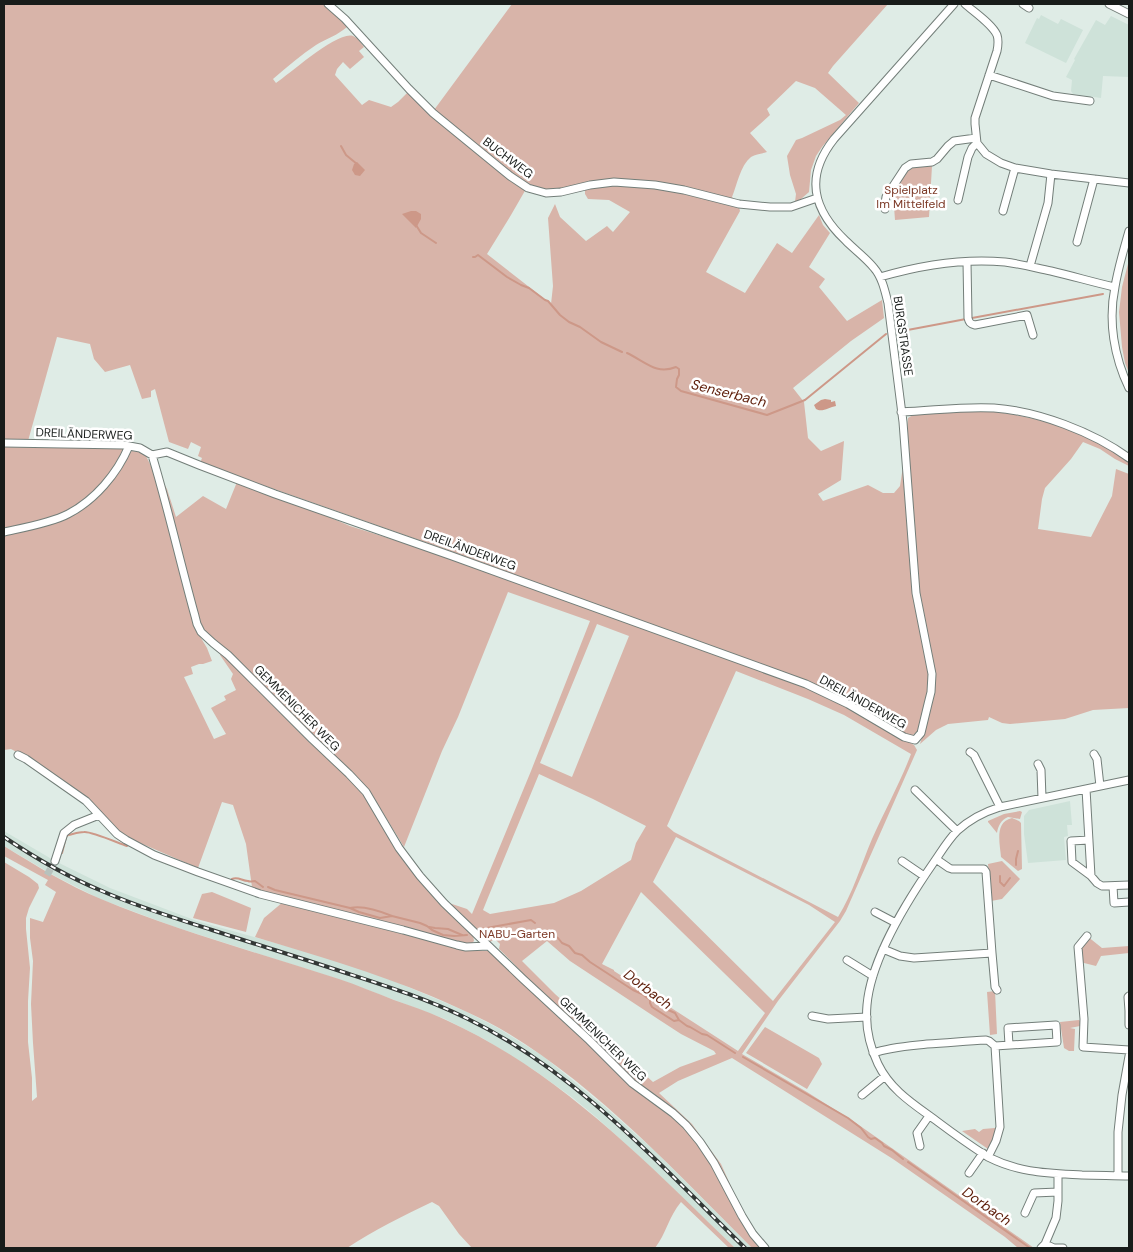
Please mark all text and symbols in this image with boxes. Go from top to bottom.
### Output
street label: BUCHWEG [479,134,537,182]
park label: Spielplatz Im Mittelfeld [876,182,946,212]
street label: BURGSTRASSE [889,295,917,377]
water label: Senserbach [690,375,768,411]
street label: DREILÄNDERWEG [35,424,133,444]
street label: DREILÄNDERWEG [422,526,518,574]
street label: GEMMENICHER WEG [251,662,343,754]
street label: DREILÄNDERWEG [817,671,909,733]
park label: NABU-Garten [479,926,555,942]
water label: Dorbach [620,965,676,1013]
street label: GEMMENICHER WEG [556,993,650,1085]
water label: Dorbach [959,1183,1015,1229]

